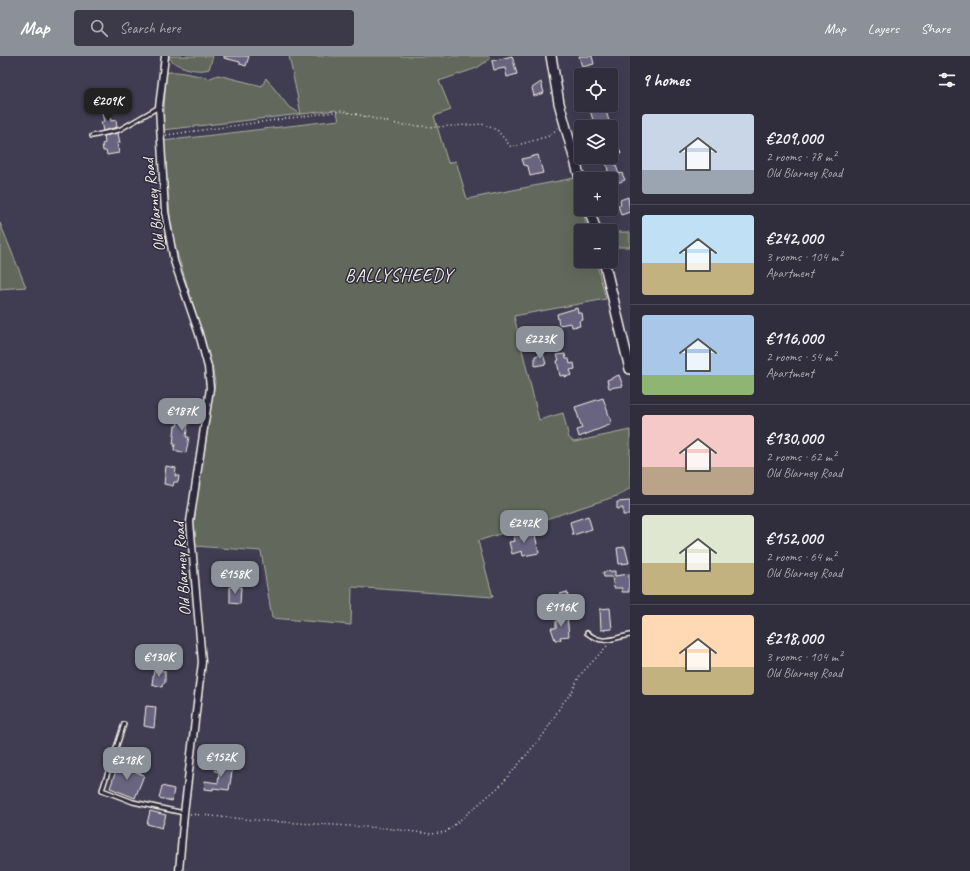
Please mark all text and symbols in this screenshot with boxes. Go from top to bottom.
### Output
search box [74,10,354,46]
text: Map [20,16,50,40]
icon: search [88,17,110,39]
text: Search here [120,19,181,38]
text: Map [824,20,846,37]
text: Layers [868,20,899,37]
text: Share [921,20,950,37]
map controls [574,68,618,268]
button: locate [574,68,618,112]
icon: filters [936,69,958,91]
text: 9 homes [642,70,690,91]
pin: €209K [80,88,136,122]
text: €209K [93,93,123,109]
button: layers [574,120,618,164]
text: €209,000 [766,128,823,149]
icon: home [674,130,722,178]
text: 2 rooms · 78 m² [766,149,836,165]
street label: Old Blarney Road [138,154,170,253]
text: Old Blarney Road [766,165,842,181]
button: + [574,172,618,216]
button: − [574,224,618,268]
text: €242,000 [766,228,823,249]
icon: home [674,231,722,279]
text: 3 rooms · 104 m² [766,249,842,265]
district label: BALLYSHEEDY [345,264,456,286]
text: Apartment [766,265,814,281]
pin: €223K [512,326,568,360]
text: €116,000 [766,328,823,349]
text: €223K [525,331,555,347]
icon: home [674,331,722,379]
text: 2 rooms · 54 m² [766,349,836,365]
text: Apartment [766,365,814,381]
pin: €187K [154,398,210,432]
text: €187K [167,403,197,419]
text: €130,000 [766,428,823,449]
icon: home [674,431,722,479]
text: 2 rooms · 62 m² [766,449,836,465]
text: Old Blarney Road [766,465,842,481]
pin: €242K [496,510,552,544]
text: €242K [509,515,539,531]
street label: Old Blarney Road [169,519,195,617]
text: €152,000 [766,528,823,549]
icon: home [674,531,722,579]
text: 2 rooms · 64 m² [766,549,836,565]
pin: €158K [207,561,263,595]
text: Old Blarney Road [766,565,842,581]
text: €158K [220,566,250,582]
pin: €116K [533,594,589,628]
text: €116K [546,599,576,615]
text: €218,000 [766,628,823,649]
icon: home [674,631,722,679]
pin: €130K [131,644,187,678]
text: €130K [144,649,174,665]
text: 3 rooms · 104 m² [766,649,842,665]
text: Old Blarney Road [766,665,842,681]
pin: €152K [193,744,249,778]
pin: €218K [99,747,155,781]
text: €152K [206,749,236,765]
text: €218K [112,752,142,768]

